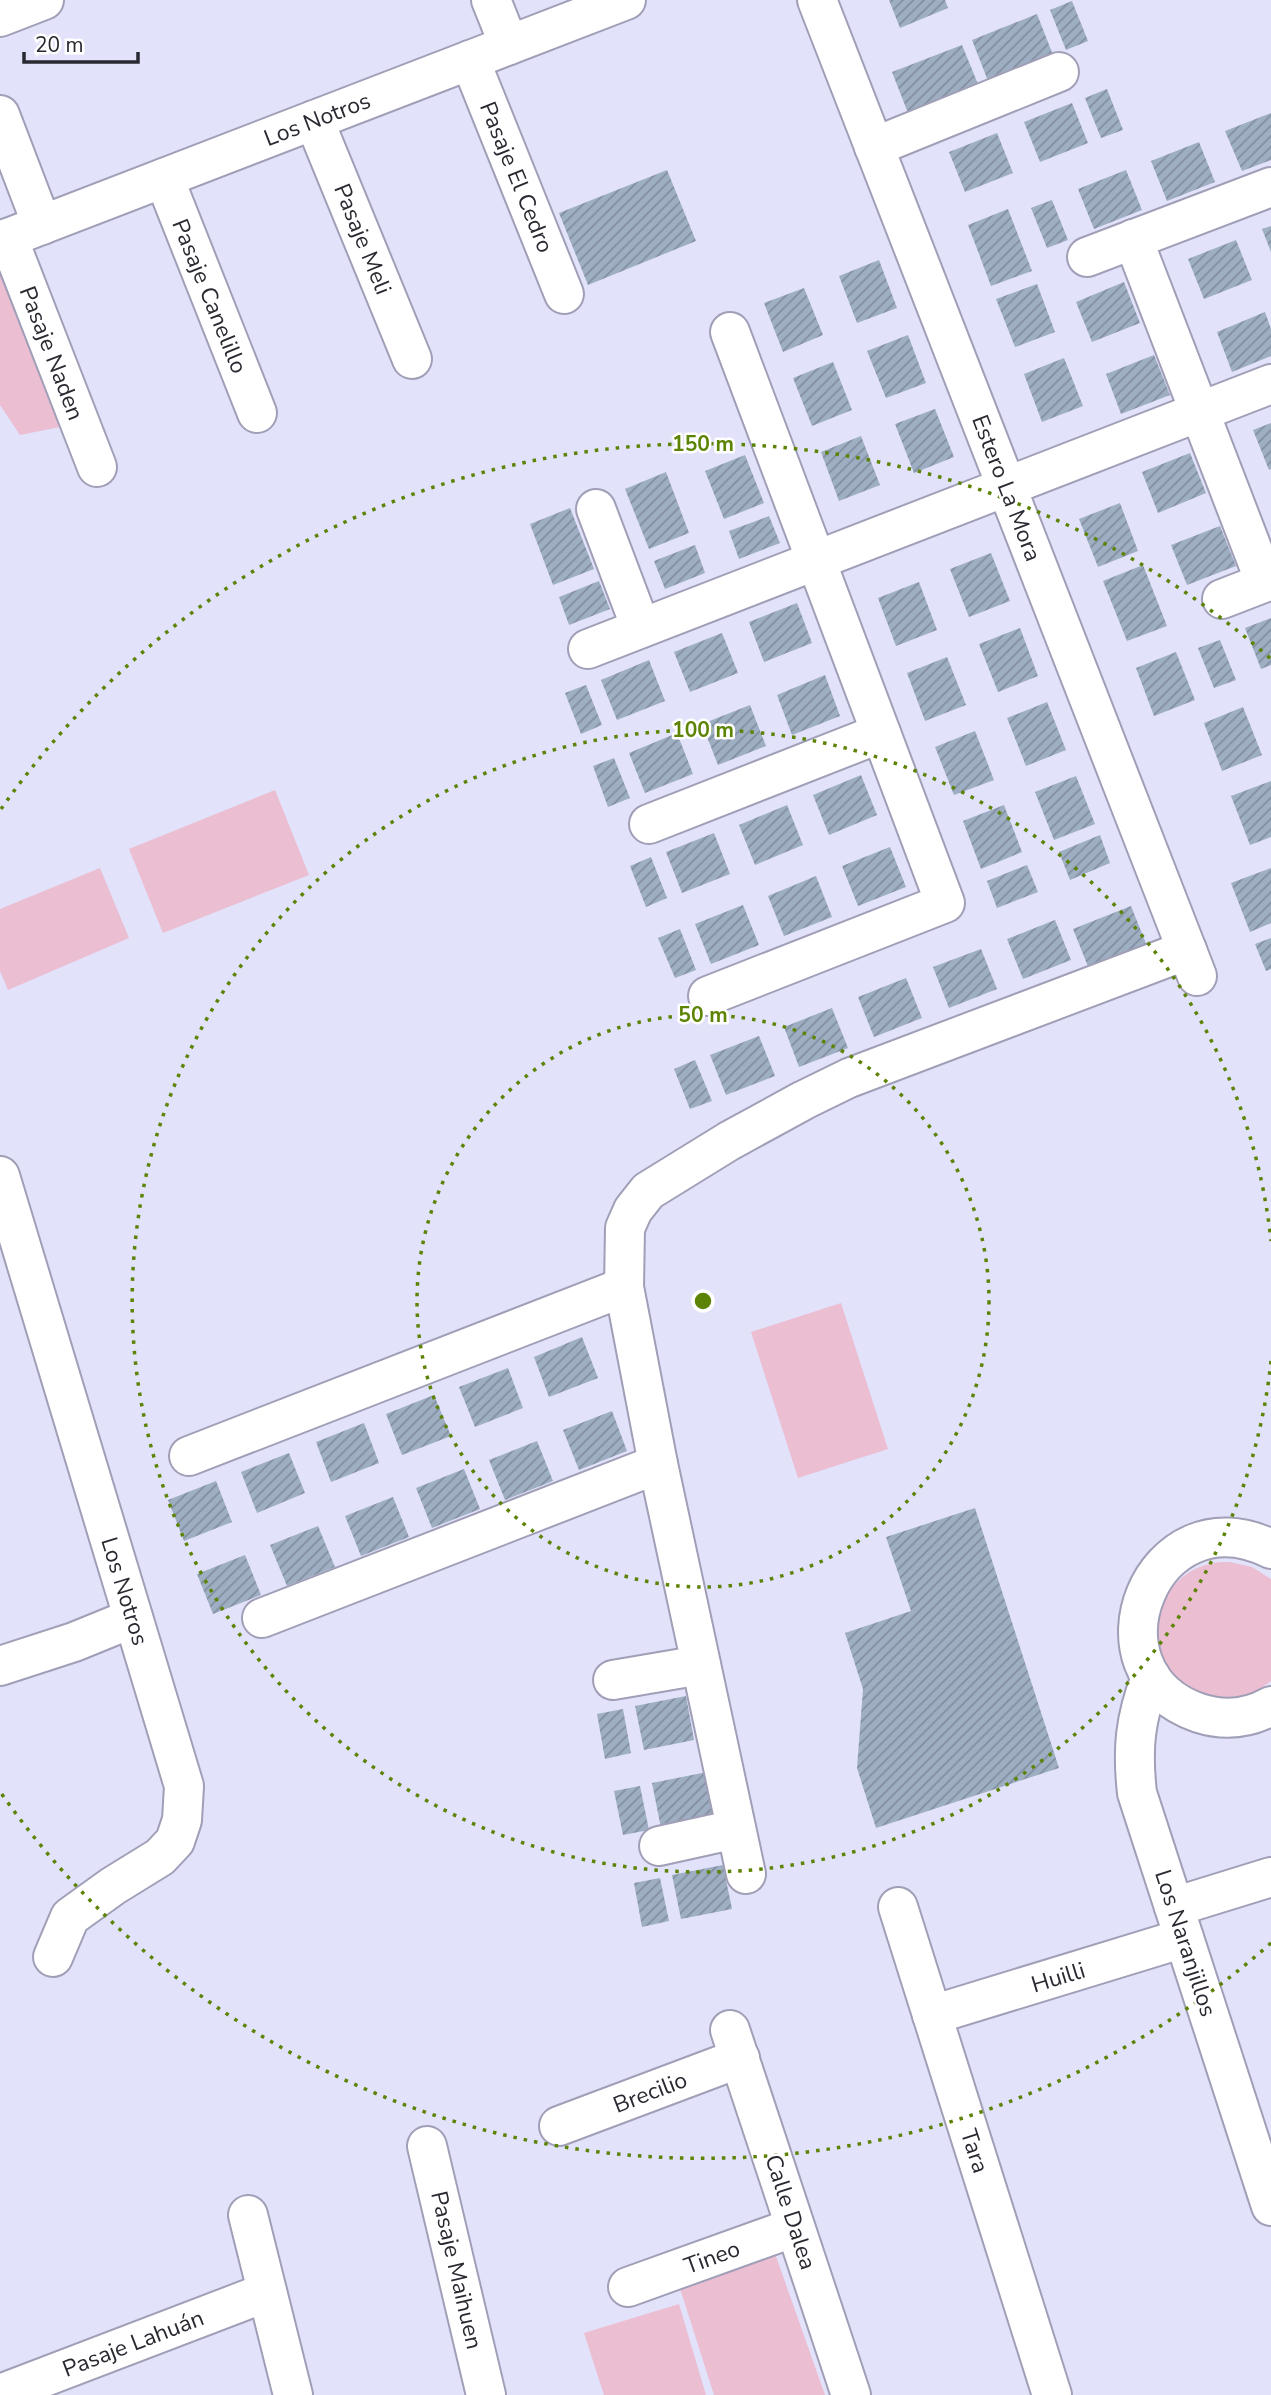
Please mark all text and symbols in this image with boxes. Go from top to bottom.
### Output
scale bar [24,21,138,65]
text: 20 m [35,31,84,59]
street label: Los Notros [259,85,375,154]
street label: Pasaje El Cedro [472,97,561,257]
street label: Pasaje Meli [326,179,399,299]
street label: Pasaje Canelillo [164,214,255,378]
street label: Pasaje Naden [12,282,91,425]
street label: Estero La Mora [964,411,1049,566]
text: 150 m [672,430,734,458]
text: 100 m [672,716,734,744]
text: 50 m [678,1001,728,1029]
centre of rings [691,1289,715,1313]
street label: Los Notros [93,1533,156,1649]
street label: Los Naranjillos [1147,1866,1224,2021]
street label: Huilli [1027,1955,1089,2000]
street label: Brecilio [609,2064,692,2121]
street label: Tara [953,2125,996,2177]
street label: Calle Dalea [757,2151,824,2274]
street label: Pasaje Maihuen [423,2188,490,2352]
street label: Tineo [680,2233,744,2282]
street label: Pasaje Lahuán [58,2302,208,2385]

